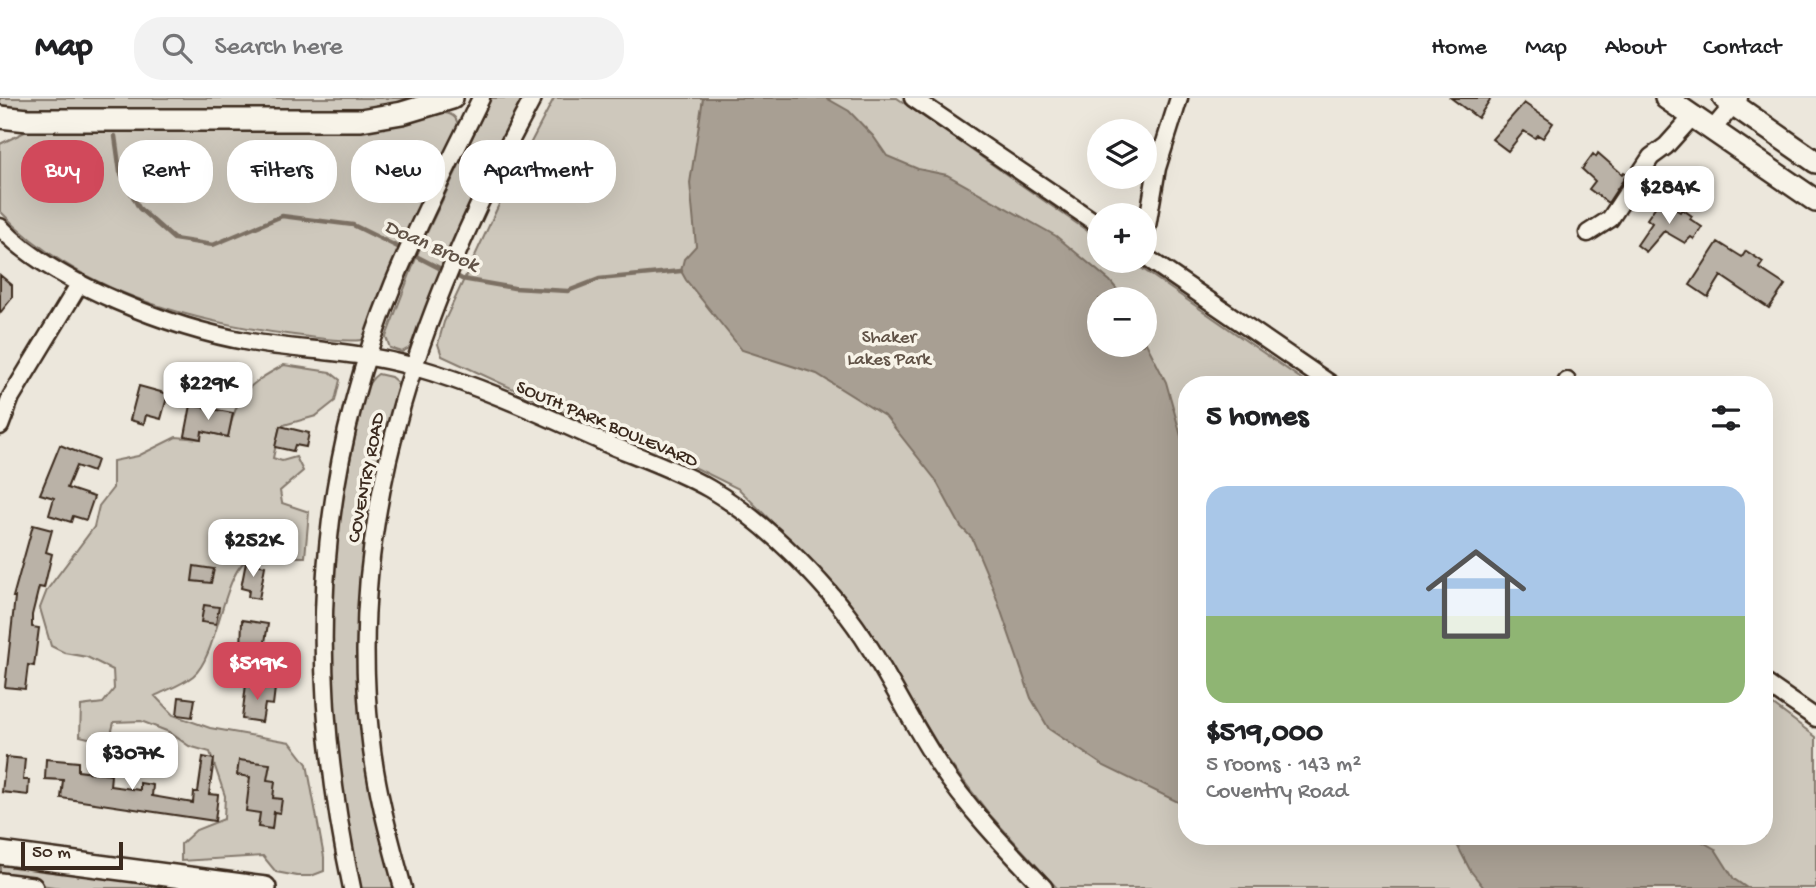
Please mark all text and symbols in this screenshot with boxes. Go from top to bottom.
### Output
search box [134,17,624,80]
text: Map [35,29,92,67]
icon: search [158,29,196,67]
text: Search here [214,33,343,64]
text: Home [1431,34,1487,63]
text: Map [1525,34,1567,63]
text: About [1605,34,1665,63]
text: Contact [1703,34,1781,63]
map controls [1087,119,1157,357]
button: layers [1087,119,1157,189]
chip: Buy [21,140,104,203]
chip: Rent [118,140,213,203]
chip: Filters [227,140,337,203]
chip: New [351,140,445,203]
chip: Apartment [459,140,616,203]
pin: $284K [1620,166,1718,226]
text: $284K [1640,175,1698,202]
button: + [1087,203,1157,273]
water label: Doan Brook [380,215,484,280]
button: − [1087,287,1157,357]
park label: Shaker Lakes Park [847,327,932,372]
pin: $229K [159,362,257,422]
text: $229K [179,371,237,398]
street label: SOUTH PARK BOULEVARD [512,376,702,474]
icon: filters [1707,399,1745,437]
text: 5 homes [1206,401,1308,436]
street label: COVENTRY ROAD [344,410,391,545]
pin: $252K [204,519,302,579]
text: $252K [224,528,282,555]
icon: home [1413,531,1539,657]
pin: $519K [208,642,306,702]
text: $519K [229,651,285,678]
text: $519,000 [1206,717,1323,752]
pin: $307K [83,732,181,792]
text: $307K [102,741,162,768]
text: 5 rooms · 143 m² [1206,752,1361,779]
text: Coventry Road [1206,779,1348,806]
scale bar [21,839,122,871]
text: 50 m [32,842,71,865]

